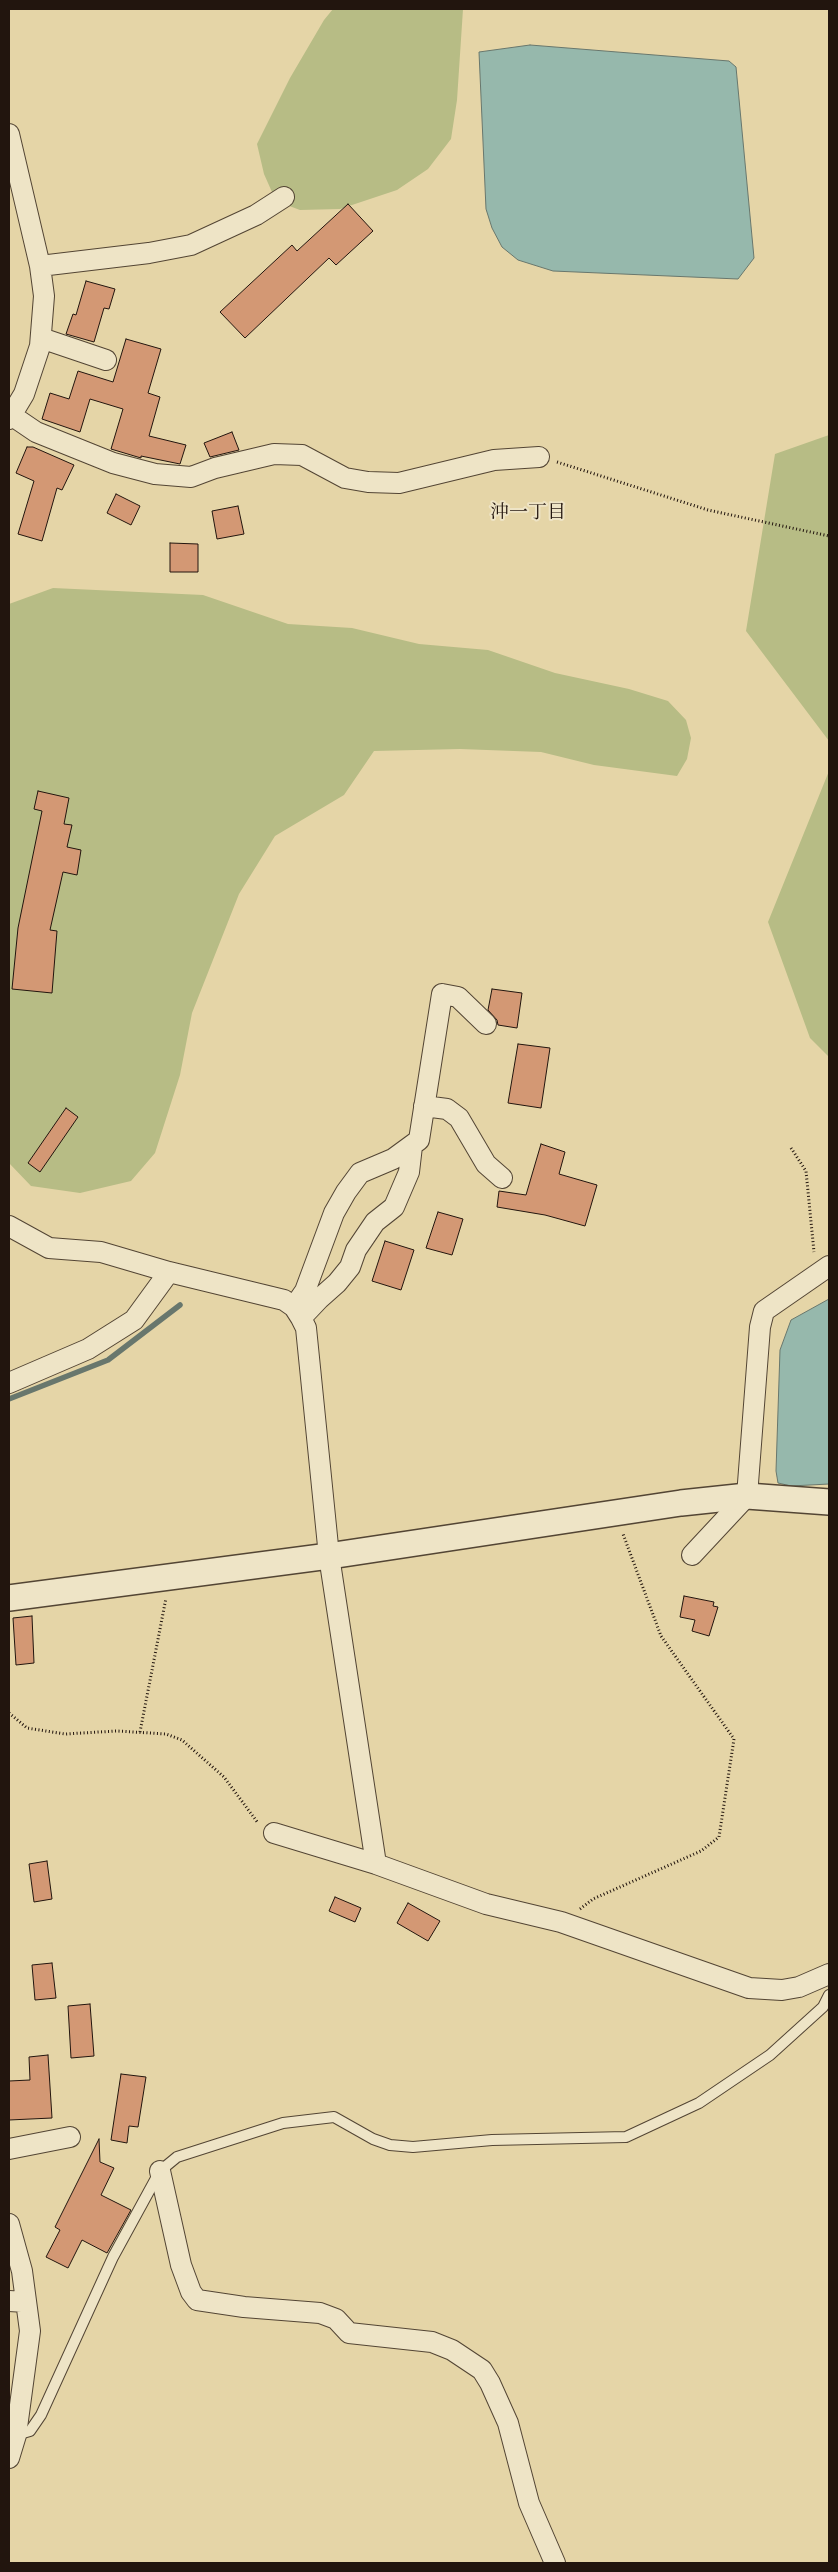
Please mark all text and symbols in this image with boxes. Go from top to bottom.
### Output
district label: 沖一丁目 [490,503,566,525]

